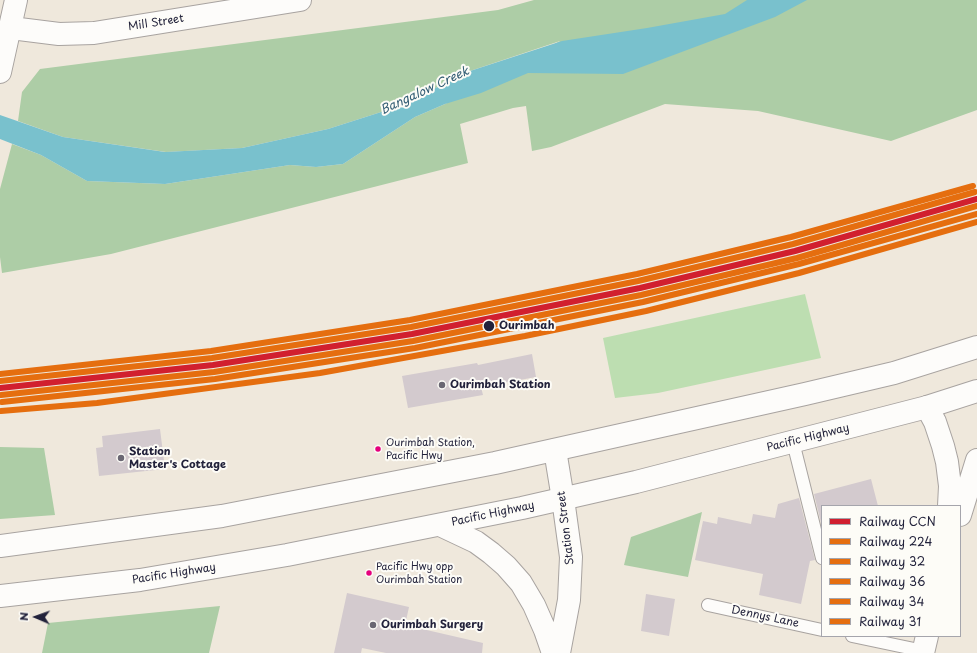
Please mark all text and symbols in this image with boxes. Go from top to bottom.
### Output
street label: Mill Street [127,12,185,34]
water label: Bangalow Creek [378,64,472,118]
marker: Ourimbah [482,319,496,333]
place label: Ourimbah [499,319,554,333]
place label: Ourimbah Station [450,378,551,392]
marker: Ourimbah Station [437,380,447,390]
street label: Pacific Highway [765,421,851,455]
place label: Ourimbah Station, Pacific Hwy [386,437,475,460]
marker: Ourimbah Station, Pacific Hwy [373,444,383,454]
place label: Station Master's Cottage [129,445,226,471]
marker: Station Master's Cottage [116,453,126,463]
street label: Station Street [555,490,577,566]
street label: Pacific Highway [450,499,536,529]
legend [821,505,961,637]
text: Railway CCN [859,512,936,530]
text: Railway 224 [859,532,932,550]
text: Railway 32 [859,552,925,570]
street label: Pacific Highway [131,561,217,587]
place label: Pacific Hwy opp Ourimbah Station [376,561,462,584]
marker: Pacific Hwy opp Ourimbah Station [364,568,374,578]
text: Railway 36 [859,572,925,590]
text: Railway 34 [859,592,924,610]
north arrow [16,597,56,637]
street label: Dennys Lane [730,603,800,631]
text: N [15,612,32,621]
text: Railway 31 [859,612,921,630]
place label: Ourimbah Surgery [381,618,483,632]
marker: Ourimbah Surgery [368,620,378,630]

